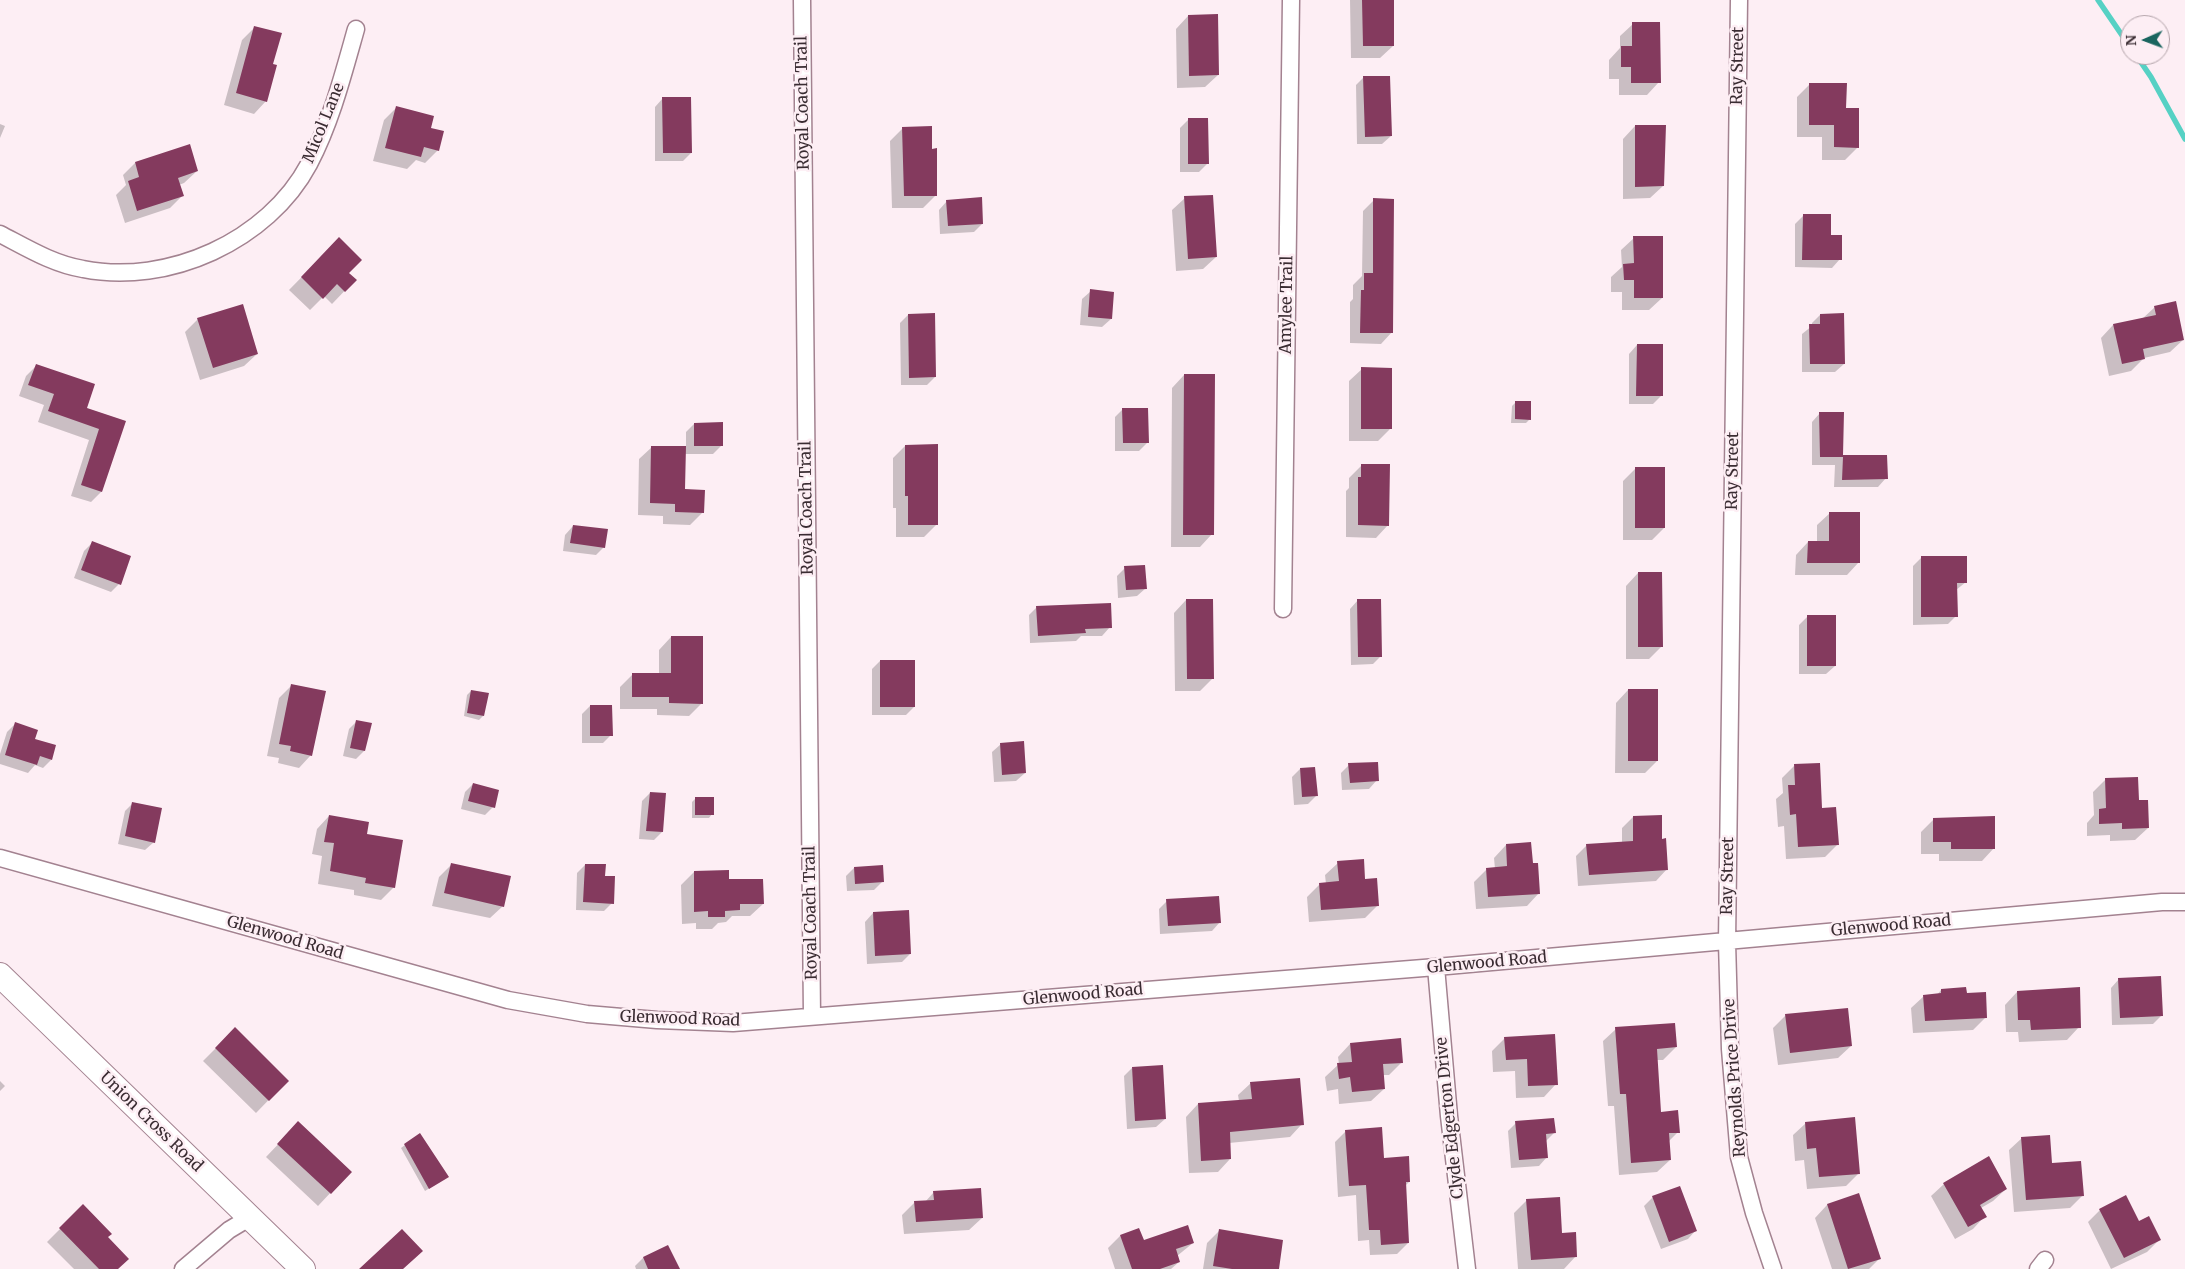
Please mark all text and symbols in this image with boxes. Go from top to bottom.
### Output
north arrow [2120,15,2170,65]
street label: Ray Street [1728,27,1748,105]
text: N [2122,35,2140,46]
street label: Royal Coach Trail [792,36,814,170]
street label: Micol Lane [299,80,349,166]
street label: Amylee Trail [1277,256,1297,354]
street label: Ray Street [1723,432,1743,510]
street label: Royal Coach Trail [796,441,818,575]
street label: Ray Street [1718,837,1738,915]
street label: Royal Coach Trail [800,846,822,980]
street label: Glenwood Road [1830,911,1952,941]
street label: Glenwood Road [224,912,346,964]
street label: Glenwood Road [1426,948,1548,978]
street label: Glenwood Road [1022,980,1144,1010]
street label: Reynolds Price Drive [1720,998,1750,1158]
street label: Glenwood Road [620,1007,740,1031]
street label: Clyde Edgerton Drive [1432,1036,1468,1200]
street label: Union Cross Road [96,1068,206,1176]

